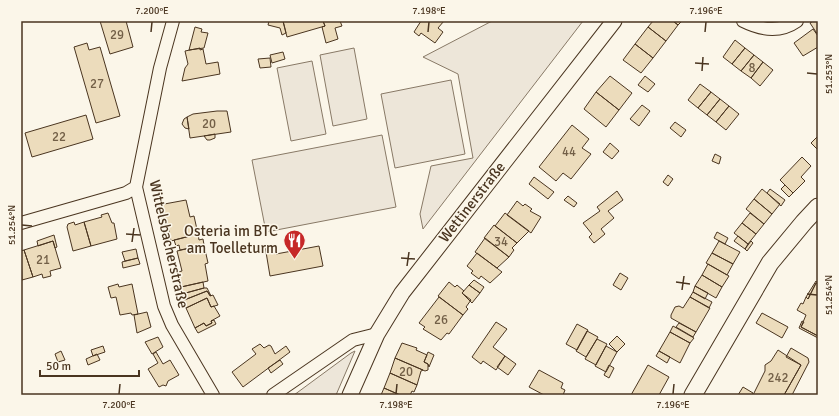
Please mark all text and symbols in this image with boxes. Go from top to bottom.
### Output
text: 7.200°E [135,5,169,17]
text: 7.198°E [412,5,446,17]
text: 7.196°E [689,5,723,17]
house number: 29 [110,27,124,43]
text: 51.253°N [823,54,835,94]
house number: 8 [748,60,756,76]
house number: 27 [90,76,104,92]
house number: 20 [202,116,216,132]
house number: 22 [52,129,66,145]
house number: 44 [562,144,576,160]
street label: Wettinerstraße [435,158,509,246]
street label: Wittelsbacherstraße [145,178,193,310]
text: 51.254°N [6,205,18,245]
place label: Osteria im BTC am Toelleturm [184,222,278,257]
restaurant icon: Osteria im BTC am Toelleturm [281,227,307,260]
house number: 34 [494,234,508,250]
house number: 21 [36,252,50,268]
text: 51.254°N [823,275,835,315]
house number: 26 [434,312,448,328]
scale bar [40,352,139,378]
text: 50 m [46,359,71,374]
house number: 20 [399,364,413,380]
house number: 242 [767,370,789,386]
text: 7.200°E [102,399,136,411]
text: 7.198°E [379,399,413,411]
text: 7.196°E [656,399,690,411]

